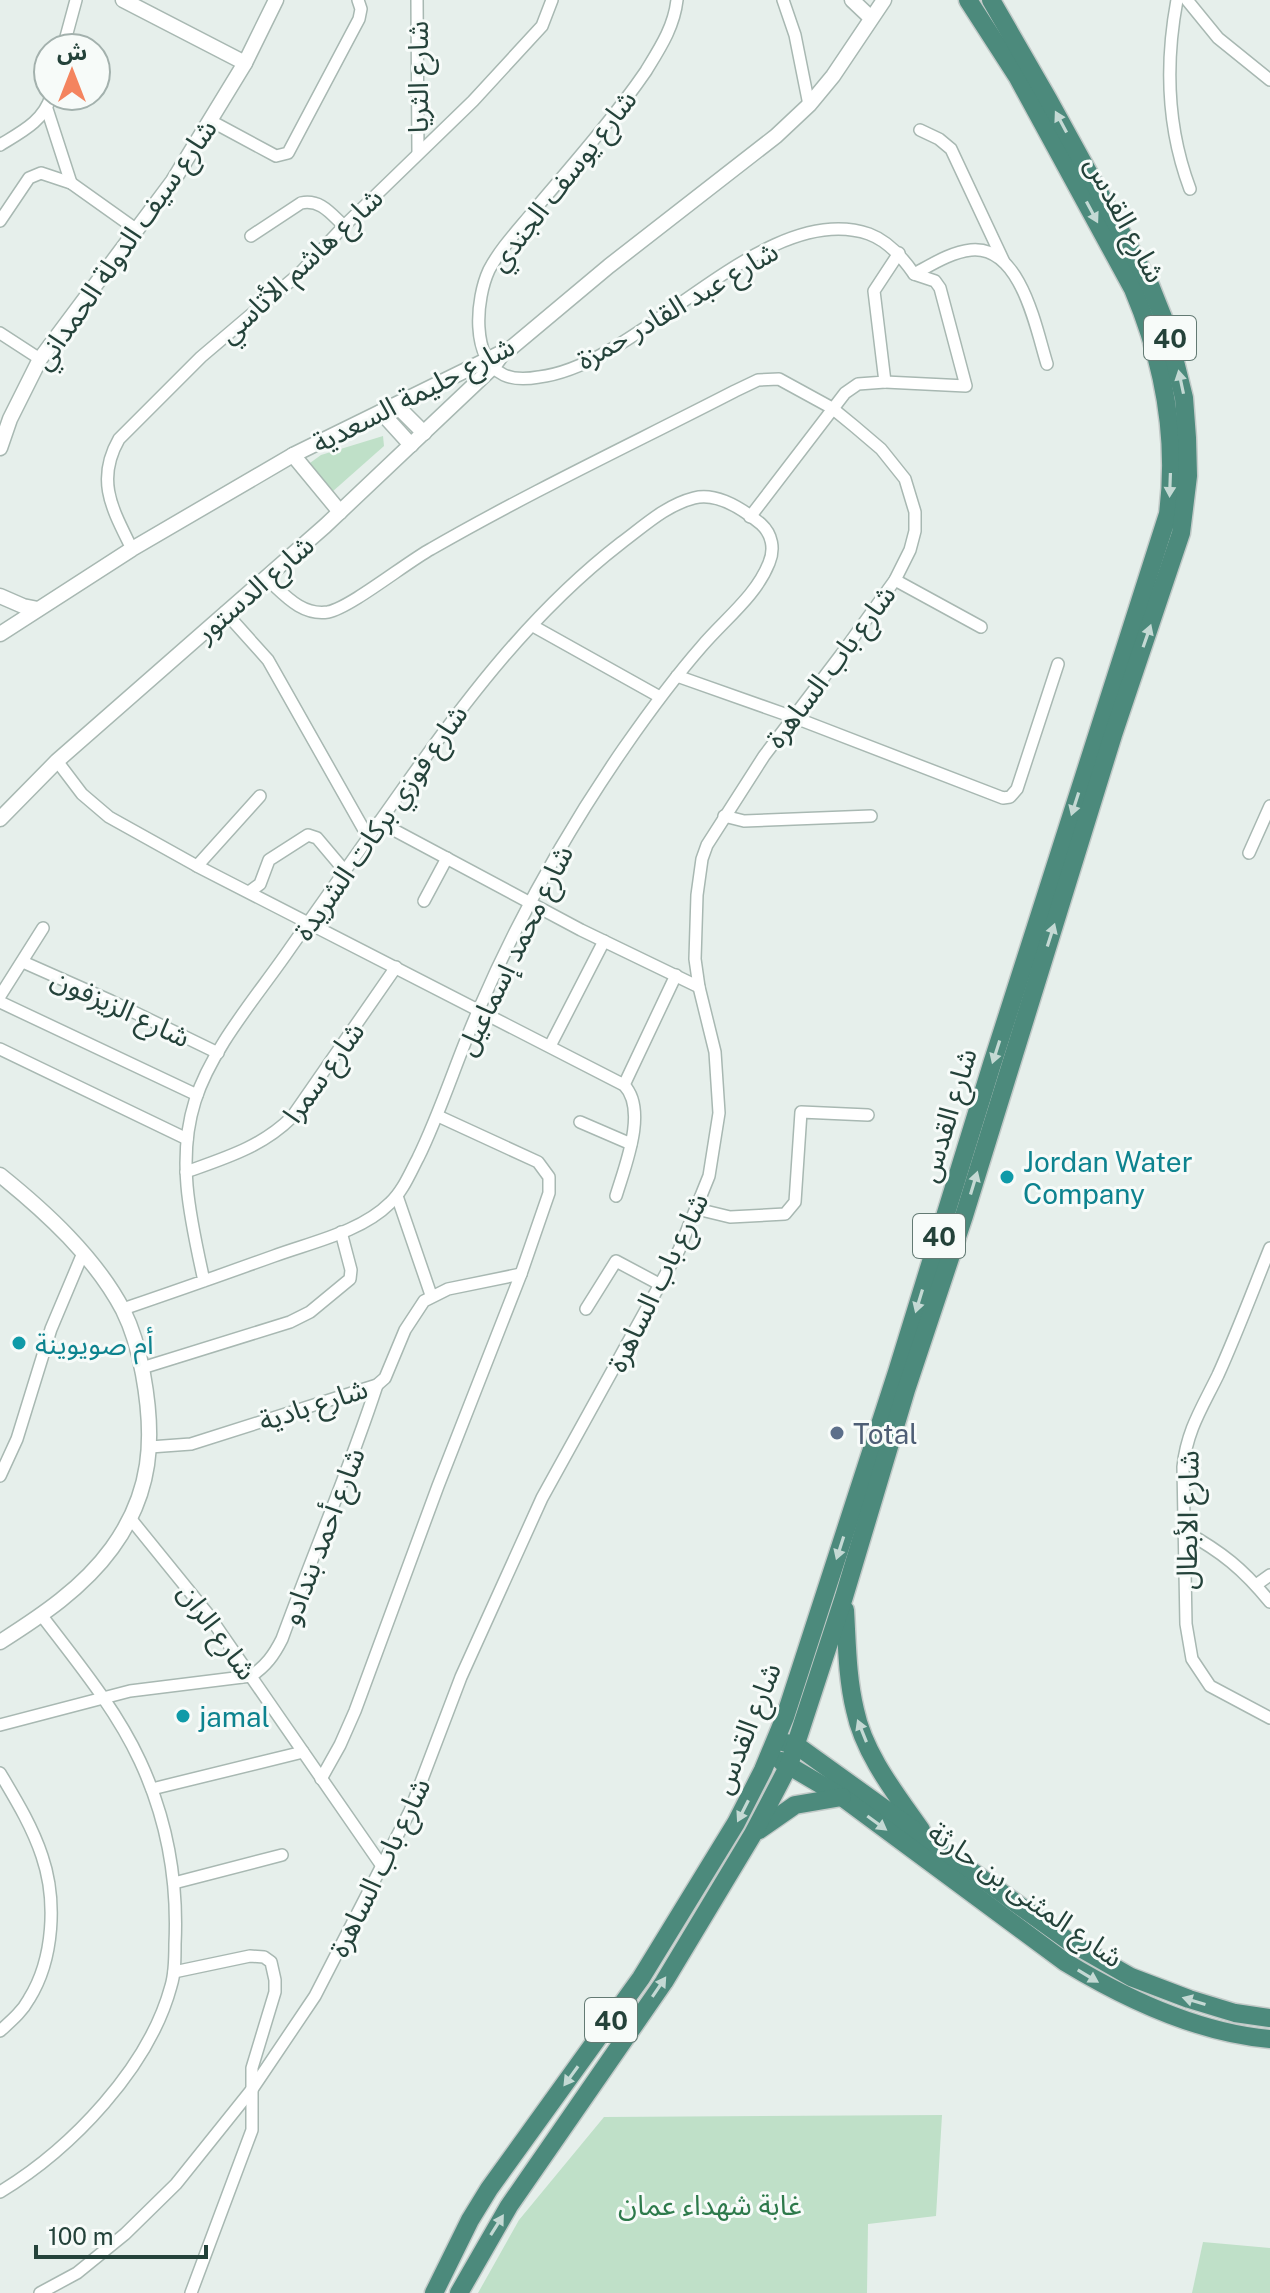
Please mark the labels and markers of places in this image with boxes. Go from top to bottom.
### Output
place label: Jordan Water Company [1023,1145,1193,1210]
marker: Jordan Water Company [998,1168,1016,1186]
place label: أم صويوينة [35,1326,154,1365]
marker: أم صويوينة [10,1334,28,1352]
place label: Total [853,1417,918,1450]
marker: Total [828,1424,846,1442]
place label: jamal [198,1700,270,1733]
marker: jamal [174,1707,192,1725]

